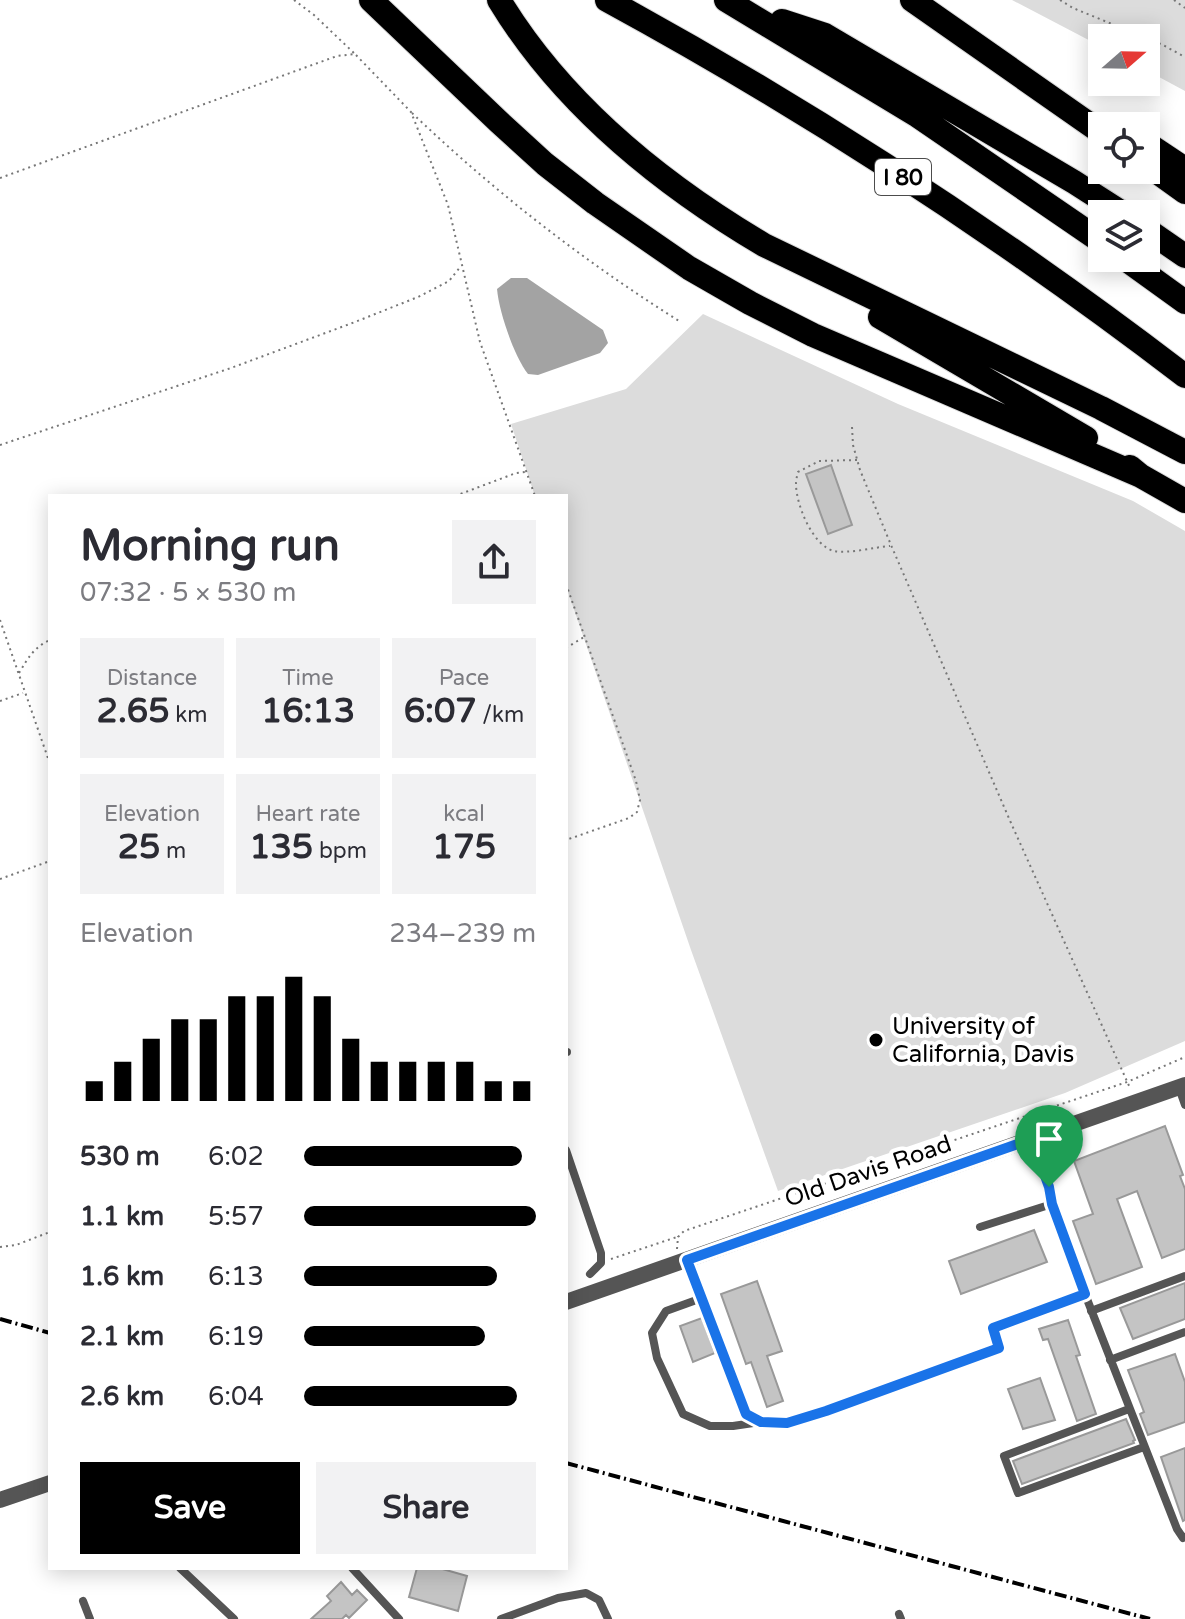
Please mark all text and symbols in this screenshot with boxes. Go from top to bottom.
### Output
north arrow [1088,24,1160,96]
map controls [1088,24,1160,272]
button: locate [1088,112,1160,184]
road number: I 80 [875,159,931,195]
button: layers [1088,200,1160,272]
text: Morning run [80,520,340,573]
button: share [452,520,536,604]
text: 07:32 · 5 × 530 m [80,577,296,608]
text: Distance [107,665,197,691]
text: Time [282,665,334,691]
text: Pace [439,665,489,691]
text: 2.65 [97,691,170,732]
text: 16:13 [261,691,355,732]
text: 6:07 [404,691,477,732]
text: km [170,702,207,728]
text: /km [477,702,524,728]
text: Elevation [104,801,200,827]
text: Heart rate [256,801,360,827]
text: kcal [443,801,485,827]
text: 25 [118,827,160,868]
text: 135 [249,827,313,868]
text: 175 [432,827,496,868]
text: m [160,838,186,864]
text: bpm [313,838,367,864]
text: Elevation [80,918,194,949]
text: 234–239 m [389,918,536,949]
place label: University of California, Davis [892,1012,1074,1069]
marker: University of California, Davis [867,1031,885,1049]
pin [1015,1105,1083,1187]
icon: arrive [1027,1117,1071,1161]
street label: Old Davis Road [781,1129,955,1214]
text: 530 m [80,1141,160,1172]
text: 6:02 [208,1141,264,1172]
text: 1.1 km [80,1201,164,1232]
text: 5:57 [208,1201,264,1232]
text: 1.6 km [80,1261,164,1292]
text: 6:13 [208,1261,264,1292]
text: 2.1 km [80,1321,164,1352]
text: 6:19 [208,1321,264,1352]
text: 2.6 km [80,1381,164,1412]
text: 6:04 [208,1381,264,1412]
button: Save [80,1462,300,1554]
button: Share [316,1462,536,1554]

